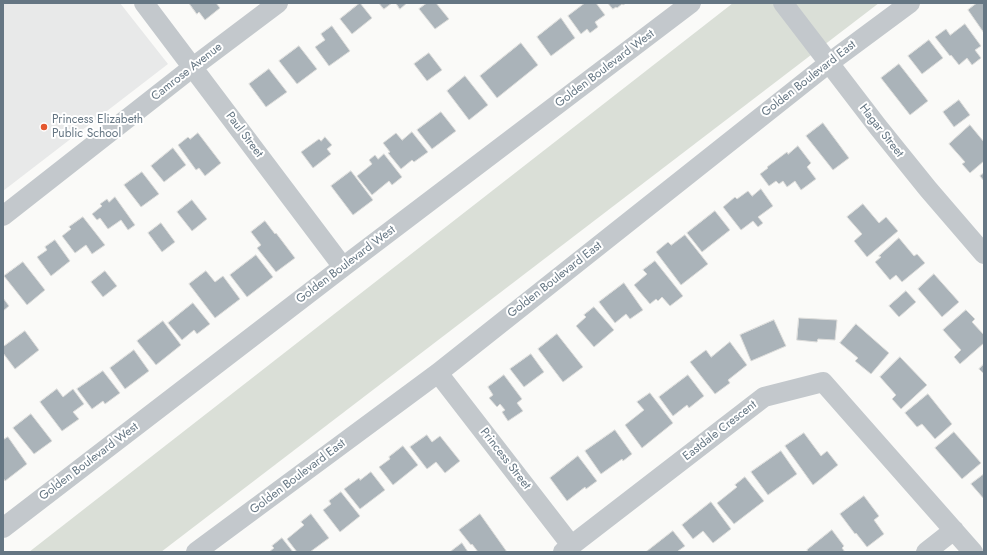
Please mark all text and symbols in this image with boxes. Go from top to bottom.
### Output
street label: Golden Boulevard West [553,27,657,111]
street label: Golden Boulevard East [759,38,859,120]
street label: Camrose Avenue [149,40,225,104]
street label: Hagar Street [856,102,906,160]
street label: Paul Street [222,109,266,161]
place label: Princess Elizabeth Public School [52,113,143,141]
marker: Princess Elizabeth Public School [39,122,49,132]
street label: Golden Boulevard West [294,223,398,307]
street label: Golden Boulevard East [505,239,605,321]
street label: Eastdale Crescent [680,398,760,464]
street label: Golden Boulevard West [37,420,141,504]
street label: Princess Street [477,426,533,492]
street label: Golden Boulevard East [248,436,348,518]

